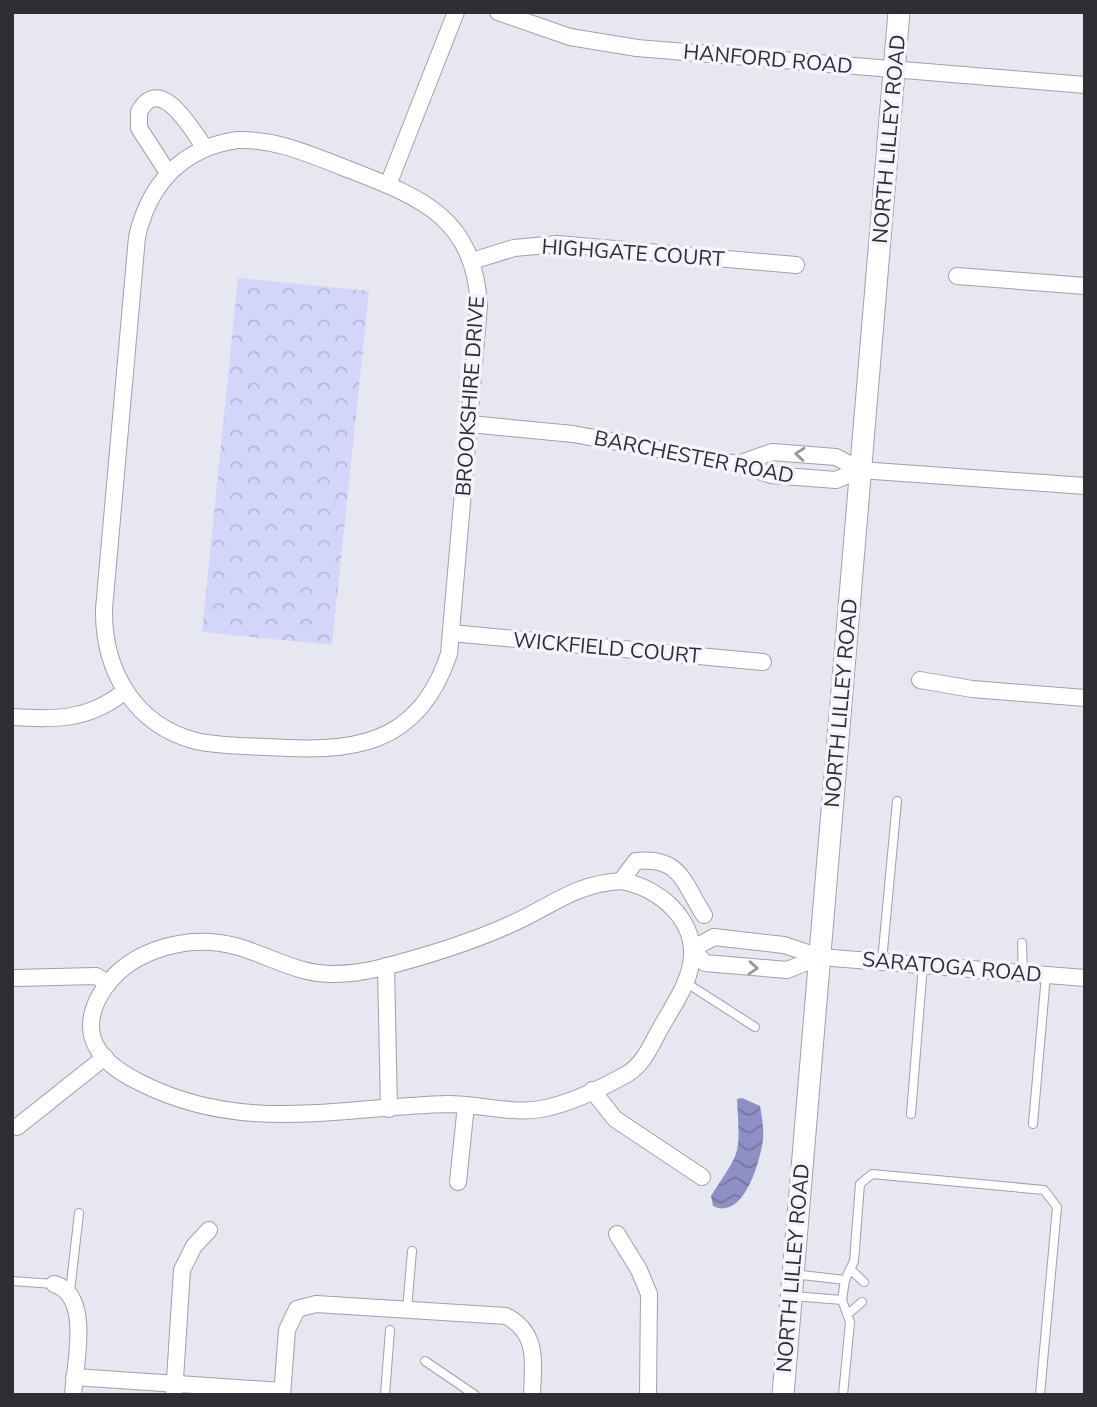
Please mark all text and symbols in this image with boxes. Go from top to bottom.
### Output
street label: NORTH LILLEY ROAD [866,33,912,245]
street label: HANFORD ROAD [682,38,854,80]
street label: HIGHGATE COURT [541,233,726,273]
street label: BROOKSHIRE DRIVE [449,295,491,497]
street label: BARCHESTER ROAD [592,424,796,490]
one-way arrow [794,447,805,462]
street label: NORTH LILLEY ROAD [818,597,864,809]
street label: WICKFIELD COURT [512,626,703,670]
street label: SARATOGA ROAD [861,945,1043,989]
one-way arrow [748,960,759,975]
street label: NORTH LILLEY ROAD [770,1162,816,1374]

